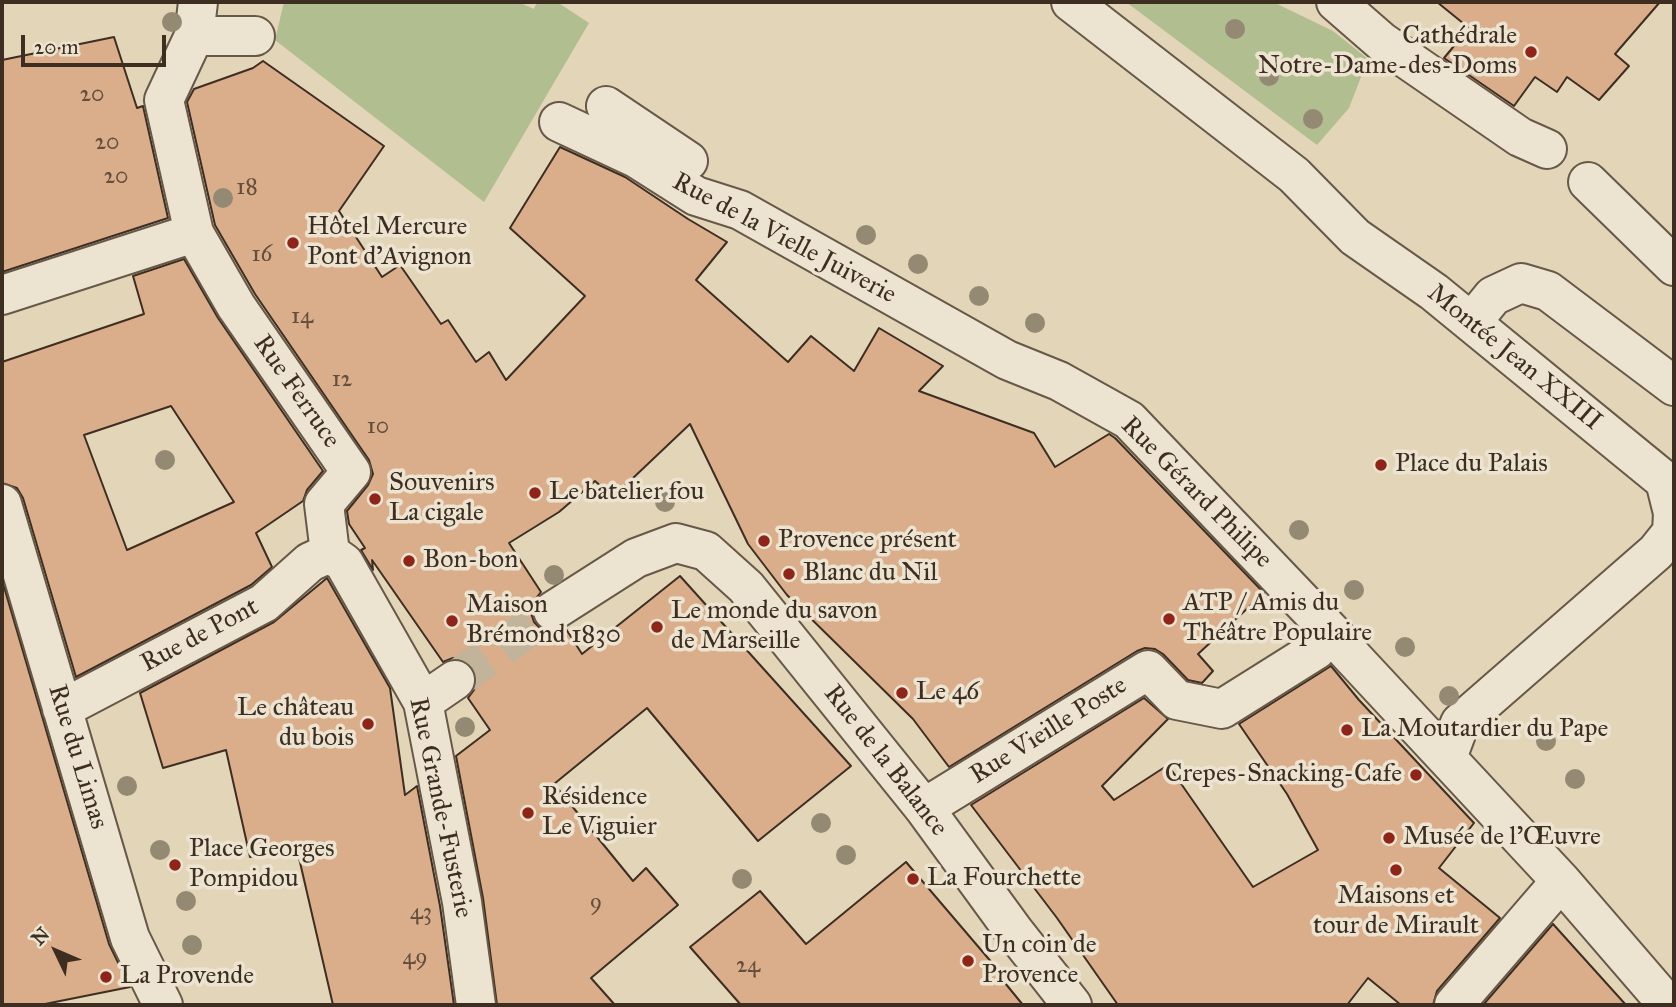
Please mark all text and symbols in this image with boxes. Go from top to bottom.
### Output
scale bar [24,21,170,65]
place label: Cathédrale Notre-Dame-des-Doms [1258,21,1517,82]
text: 20 m [34,34,79,60]
marker: Cathédrale Notre-Dame-des-Doms [1523,44,1539,60]
house number: 20 [80,81,104,109]
house number: 20 [95,129,119,157]
house number: 20 [104,163,128,191]
street label: Rue de la Vielle Juiverie [667,167,901,311]
house number: 18 [236,174,258,202]
place label: Hôtel Mercure Pont d'Avignon [307,212,472,274]
marker: Hôtel Mercure Pont d'Avignon [285,235,301,251]
house number: 16 [252,241,272,269]
street label: Montée Jean XXIII [1420,278,1608,438]
house number: 14 [291,303,313,331]
street label: Rue Ferruce [246,329,346,455]
house number: 12 [332,366,352,394]
street label: Rue Gérard Philipe [1114,411,1278,575]
house number: 10 [367,413,389,441]
place label: Place du Palais [1395,449,1548,481]
marker: Place du Palais [1373,457,1389,473]
place label: Souvenirs La cigale [389,468,494,530]
place label: Le batelier fou [549,477,704,509]
marker: Le batelier fou [527,485,543,501]
marker: Souvenirs La cigale [367,491,383,507]
place label: Provence présent [778,525,957,557]
marker: Provence présent [756,533,772,549]
place label: Bon-bon [423,545,518,577]
marker: Bon-bon [401,553,417,569]
place label: Blanc du Nil [803,558,937,590]
marker: Blanc du Nil [781,566,797,582]
place label: ATP / Amis du Théâtre Populaire [1183,588,1372,650]
place label: Maison Brémond 1830 [466,590,621,652]
street label: Rue de Pont [136,592,264,680]
place label: Le monde du savon de Marseille [671,596,878,658]
marker: ATP / Amis du Théâtre Populaire [1161,611,1177,627]
marker: Maison Brémond 1830 [444,613,460,629]
marker: Le monde du savon de Marseille [649,619,665,635]
street label: Rue Vieille Poste [965,670,1133,792]
place label: Le 46 [916,677,979,709]
street label: Rue de la Balance [816,679,954,843]
street label: Rue du Limas [40,681,114,833]
marker: Le 46 [894,685,910,701]
place label: Le château du bois [237,693,354,754]
street label: Rue Grande-Fusterie [401,695,479,921]
place label: La Moutardier du Pape [1361,714,1608,746]
marker: Le château du bois [360,716,376,732]
marker: La Moutardier du Pape [1339,722,1355,738]
place label: Crepes-Snacking-Cafe [1165,759,1402,791]
marker: Crepes-Snacking-Cafe [1408,767,1424,783]
place label: Résidence Le Viguier [542,782,657,844]
marker: Résidence Le Viguier [520,805,536,821]
place label: Musée de l'Œuvre [1403,822,1601,854]
marker: Musée de l'Œuvre [1381,830,1397,846]
place label: Place Georges Pompidou [189,834,335,896]
marker: Place Georges Pompidou [167,857,183,873]
marker: Maisons et tour de Mirault [1388,862,1404,878]
place label: La Fourchette [927,863,1081,895]
marker: La Fourchette [905,871,921,887]
place label: Maisons et tour de Mirault [1313,881,1479,942]
house number: 9 [590,889,602,917]
house number: 43 [410,899,432,927]
north arrow [21,916,91,986]
text: N [27,922,54,950]
place label: Un coin de Provence [982,930,1097,992]
house number: 49 [402,944,428,972]
house number: 24 [736,952,760,980]
marker: Un coin de Provence [960,953,976,969]
place label: La Provende [120,961,254,993]
marker: La Provende [98,969,114,985]

